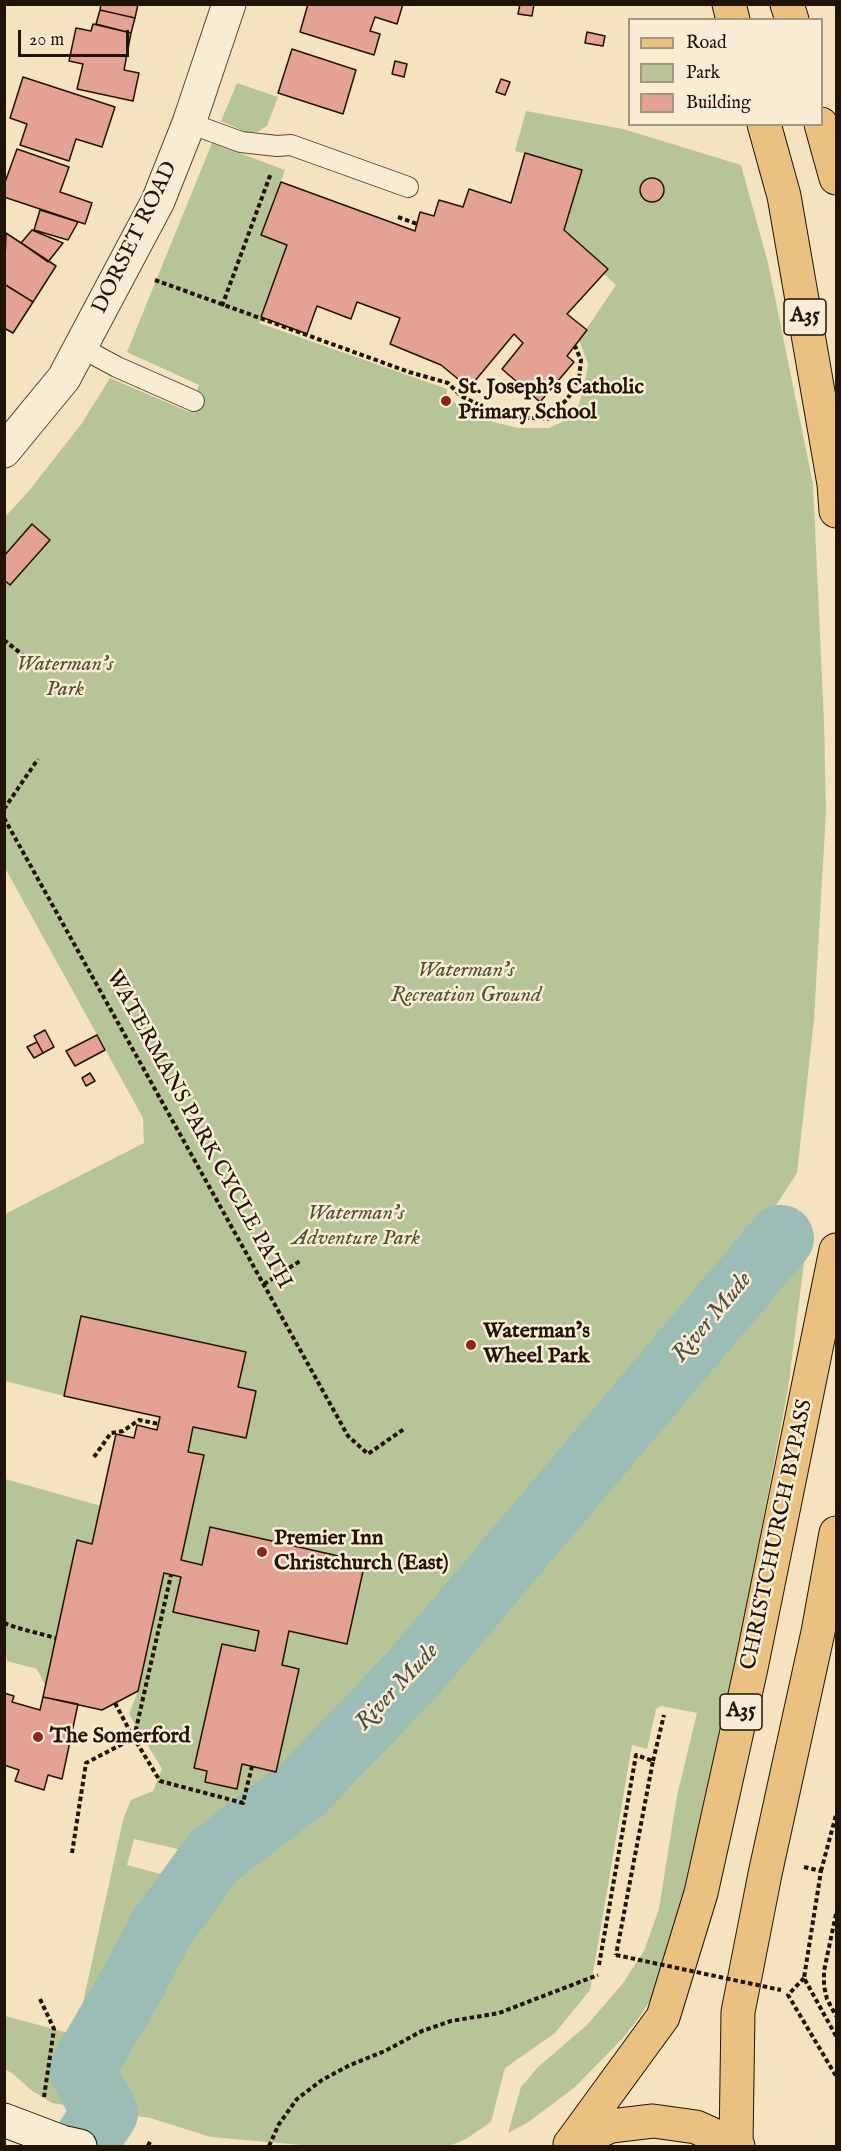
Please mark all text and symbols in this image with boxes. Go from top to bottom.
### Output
scale bar [21,18,132,56]
legend [628,18,823,126]
text: 20 m [29,29,64,52]
text: Road [686,32,727,55]
text: Park [686,62,720,85]
text: Building [686,92,751,115]
street label: DORSET ROAD [88,158,184,318]
road number: A35 [784,299,826,335]
place label: St. Joseph's Catholic Primary School [458,375,644,427]
marker: St. Joseph's Catholic Primary School [439,394,453,408]
park label: Waterman’s Park [16,652,114,704]
park label: Waterman’s Recreation Ground [391,958,541,1010]
street label: WATERMANS PARK CYCLE PATH [99,966,297,1294]
park label: Waterman’s Adventure Park [292,1201,420,1252]
water label: River Mude [667,1267,759,1369]
place label: Waterman’s Wheel Park [483,1319,590,1370]
marker: Waterman’s Wheel Park [464,1338,478,1352]
street label: CHRISTCHURCH BYPASS [736,1397,820,1673]
place label: Premier Inn Christchurch (East) [274,1526,449,1578]
marker: Premier Inn Christchurch (East) [255,1545,269,1559]
water label: River Mude [350,1638,446,1738]
road number: A35 [720,1694,762,1730]
place label: The Somerford [50,1724,190,1750]
marker: The Somerford [31,1730,45,1744]

